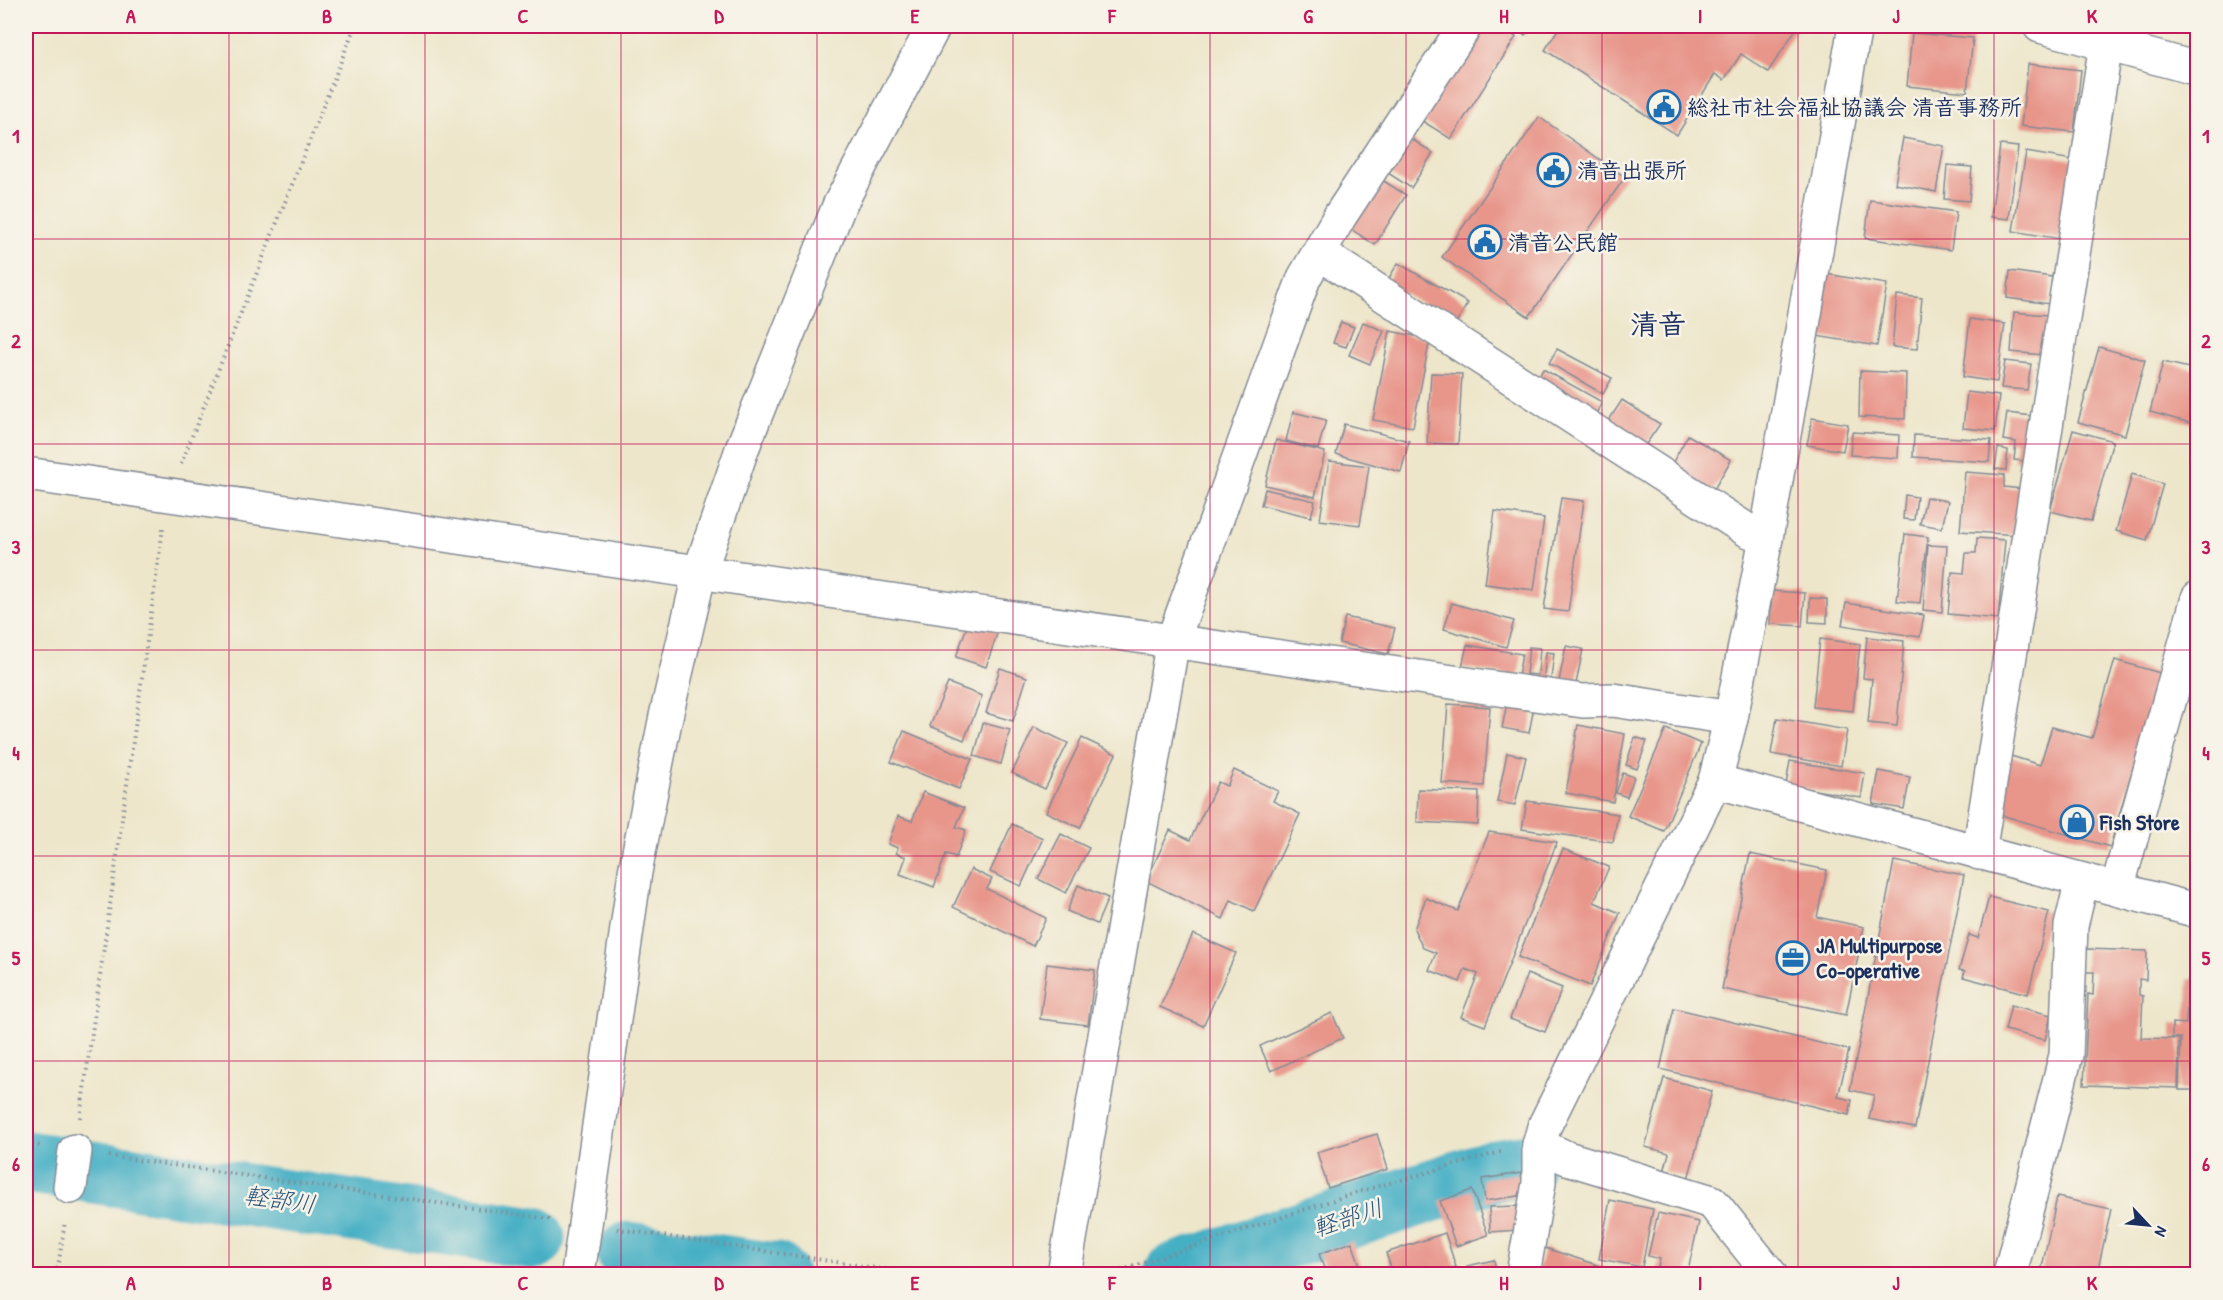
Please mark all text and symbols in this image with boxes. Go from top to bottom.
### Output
text: A [126,2,136,29]
text: B [322,2,332,29]
text: C [518,2,529,29]
text: D [714,2,724,29]
text: E [911,2,920,29]
text: F [1107,2,1117,29]
text: G [1303,2,1313,29]
text: H [1499,2,1509,29]
text: I [1698,2,1702,29]
text: J [1892,2,1900,29]
text: K [2087,2,2098,29]
public building icon: 総社市社会福祉協議会 清音事務所 [1646,89,1682,125]
place label: 総社市社会福祉協議会 清音事務所 [1687,92,2022,122]
text: 1 [12,122,20,149]
text: 1 [2202,122,2210,149]
public building icon: 清音出張所 [1536,152,1572,188]
place label: 清音出張所 [1577,155,1687,185]
public building icon: 清音公民館 [1467,224,1503,260]
place label: 清音公民館 [1508,227,1618,257]
district label: 清音 [1630,305,1686,343]
text: 2 [11,327,21,354]
text: 2 [2201,327,2211,354]
text: 3 [12,533,21,560]
text: 3 [2202,533,2211,560]
text: 4 [12,739,20,766]
text: 4 [2202,739,2210,766]
shop icon: Fish Store [2059,804,2095,840]
place label: Fish Store [2099,807,2180,837]
place label: JA Multipurpose Co-operative [1816,930,1943,986]
office icon: JA Multipurpose Co-operative [1775,940,1811,976]
text: 5 [12,944,21,971]
text: 5 [2202,944,2211,971]
text: 6 [12,1150,20,1177]
text: 6 [2202,1150,2210,1177]
water label: 軽部川 [242,1178,318,1220]
water label: 軽部川 [1309,1191,1387,1243]
north arrow [2118,1195,2178,1255]
text: N [2150,1223,2173,1241]
text: A [126,1269,136,1296]
text: B [322,1269,332,1296]
text: C [518,1269,529,1296]
text: D [714,1269,724,1296]
text: E [911,1269,920,1296]
text: F [1107,1269,1117,1296]
text: G [1303,1269,1313,1296]
text: H [1499,1269,1509,1296]
text: I [1698,1269,1702,1296]
text: J [1892,1269,1900,1296]
text: K [2087,1269,2098,1296]

